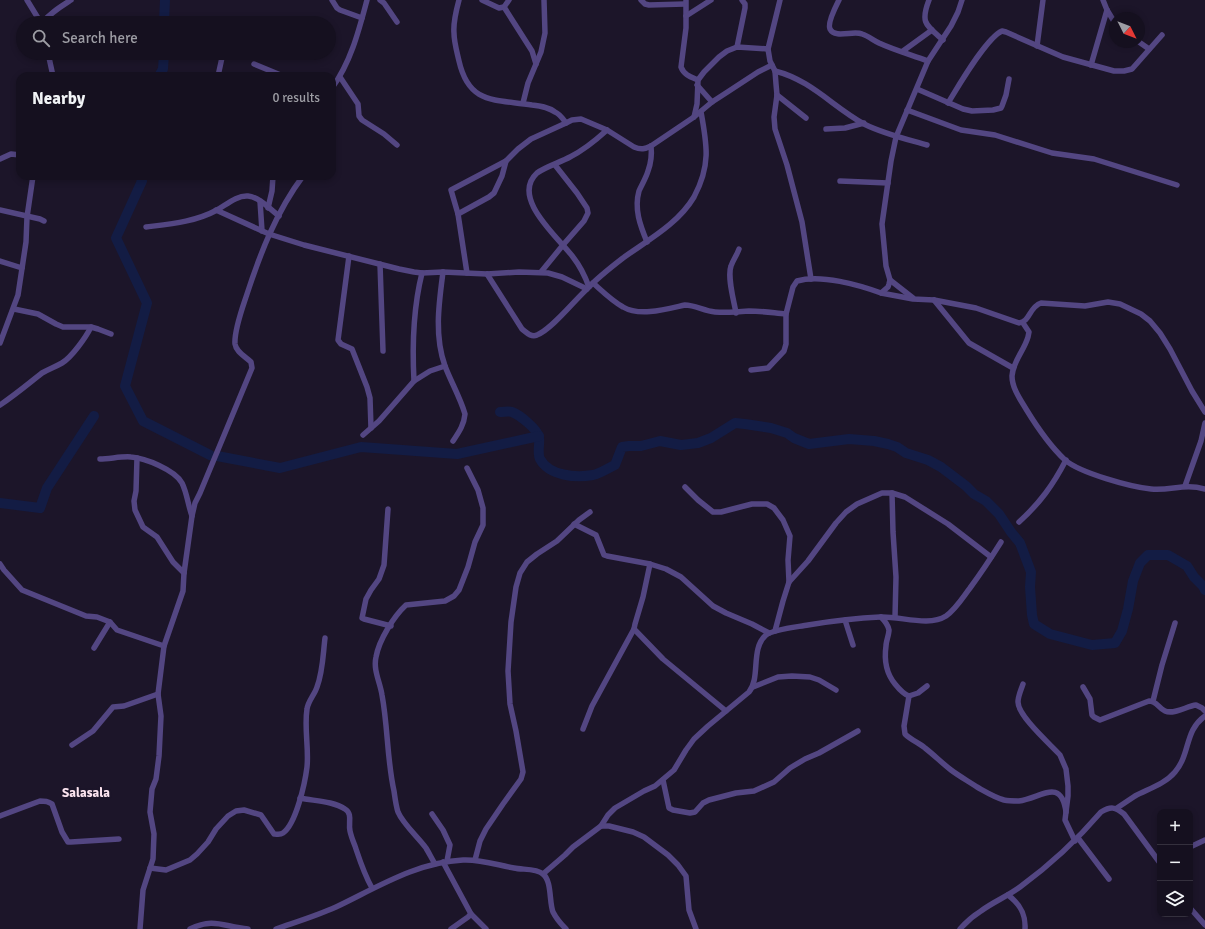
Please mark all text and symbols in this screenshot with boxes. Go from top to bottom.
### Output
north arrow [1109,12,1145,48]
search box [16,16,336,60]
icon: search [30,27,52,49]
text: Search here [62,29,138,47]
text: Nearby [32,88,85,109]
text: 0 results [272,90,320,106]
district label: Salasala [62,785,110,801]
map controls [1157,809,1193,917]
button: + [1157,809,1193,845]
button: − [1157,845,1193,881]
button: layers [1157,881,1193,917]

